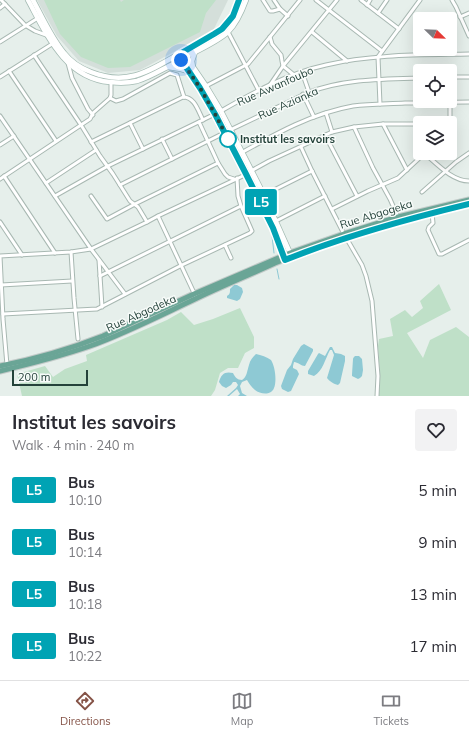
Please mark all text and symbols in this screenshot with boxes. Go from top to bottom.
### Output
north arrow [413,12,457,56]
map controls [413,12,457,160]
your location [171,50,191,70]
street label: Rue Awanfoubo [235,63,315,109]
button: locate [413,64,457,108]
street label: Rue Azianka [256,83,320,123]
button: layers [413,116,457,160]
marker: Institut les savoirs [219,130,237,148]
place label: Institut les savoirs [240,132,335,146]
line badge: L5 [243,189,279,215]
text: L5 [253,193,269,211]
street label: Rue Abgogeka [338,196,414,232]
street label: Rue Abgodeka [104,291,178,335]
scale bar [12,368,88,387]
text: 200 m [18,370,50,384]
button: heart [415,409,457,451]
text: Institut les savoirs [12,410,176,434]
text: Walk · 4 min · 240 m [12,437,134,453]
text: Bus [68,473,95,492]
text: L5 [26,481,42,499]
text: 5 min [419,481,457,500]
text: 10:10 [68,492,102,508]
text: Bus [68,525,95,544]
text: L5 [26,533,42,551]
text: 9 min [419,533,457,552]
text: 10:14 [68,544,102,560]
text: Bus [68,577,95,596]
text: L5 [26,585,42,603]
text: 13 min [410,585,457,604]
text: 10:18 [68,596,102,612]
text: Bus [68,629,95,648]
text: L5 [26,637,42,655]
text: 17 min [410,637,457,656]
text: 10:22 [68,648,102,664]
tab: Directions [60,690,111,728]
tab: Map [231,690,253,728]
tab: Tickets [373,690,409,728]

